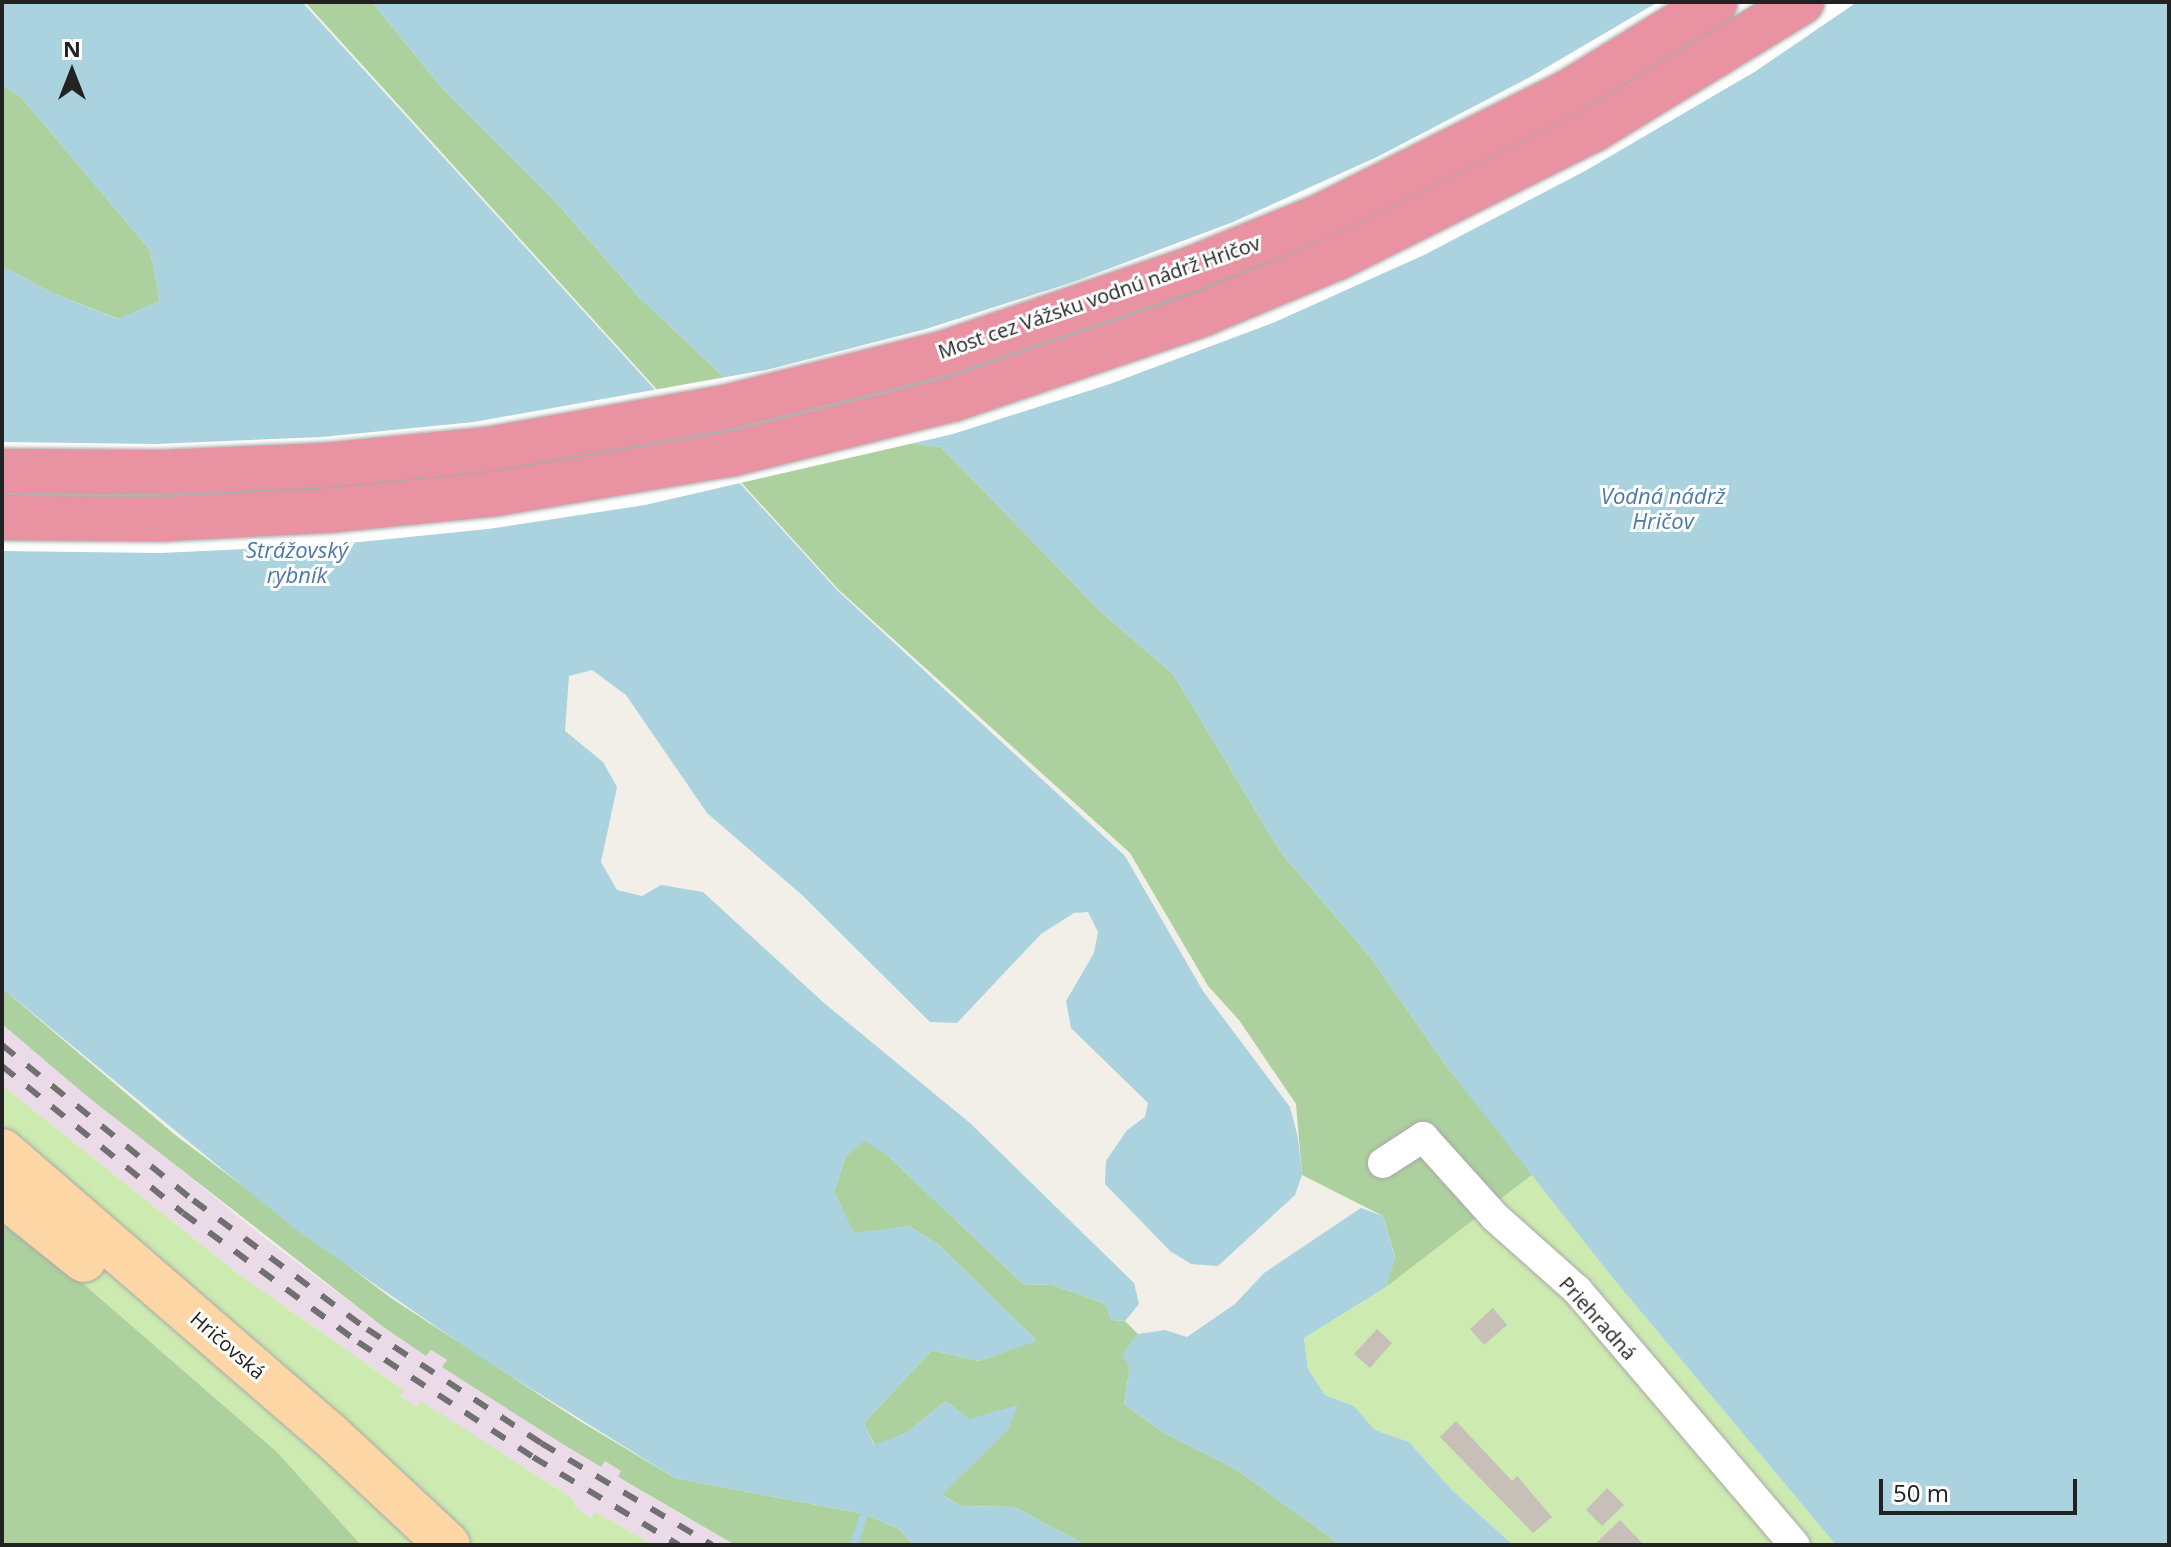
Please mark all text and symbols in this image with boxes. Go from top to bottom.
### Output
north arrow [32,32,112,112]
text: N [63,33,81,63]
street label: Most cez Vážsku vodnú nádrž Hričov [935,230,1263,364]
water label: Vodná nádrž Hričov [1601,482,1725,534]
water label: Strážovský rybník [246,536,348,588]
street label: Priehradná [1554,1271,1642,1365]
street label: Hričovská [186,1306,270,1384]
scale bar [1883,1463,2081,1513]
text: 50 m [1893,1476,1949,1509]

